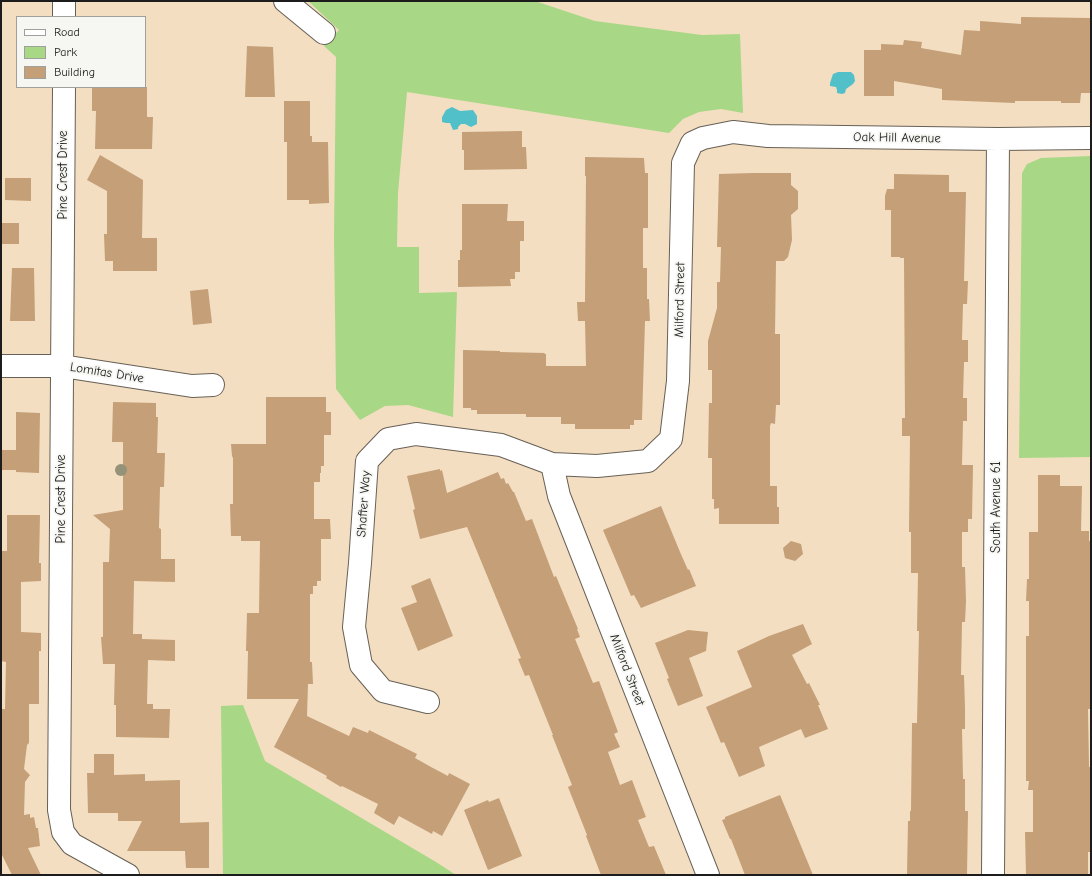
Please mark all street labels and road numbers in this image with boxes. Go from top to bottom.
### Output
street label: Oak Hill Avenue [853,129,941,147]
street label: Pine Crest Drive [55,130,71,220]
street label: Milford Street [672,262,688,338]
street label: Lomitas Drive [69,359,145,387]
street label: Pine Crest Drive [53,454,69,544]
street label: South Avenue 61 [988,461,1004,553]
street label: Shafter Way [354,470,374,538]
street label: Milford Street [606,632,648,708]

